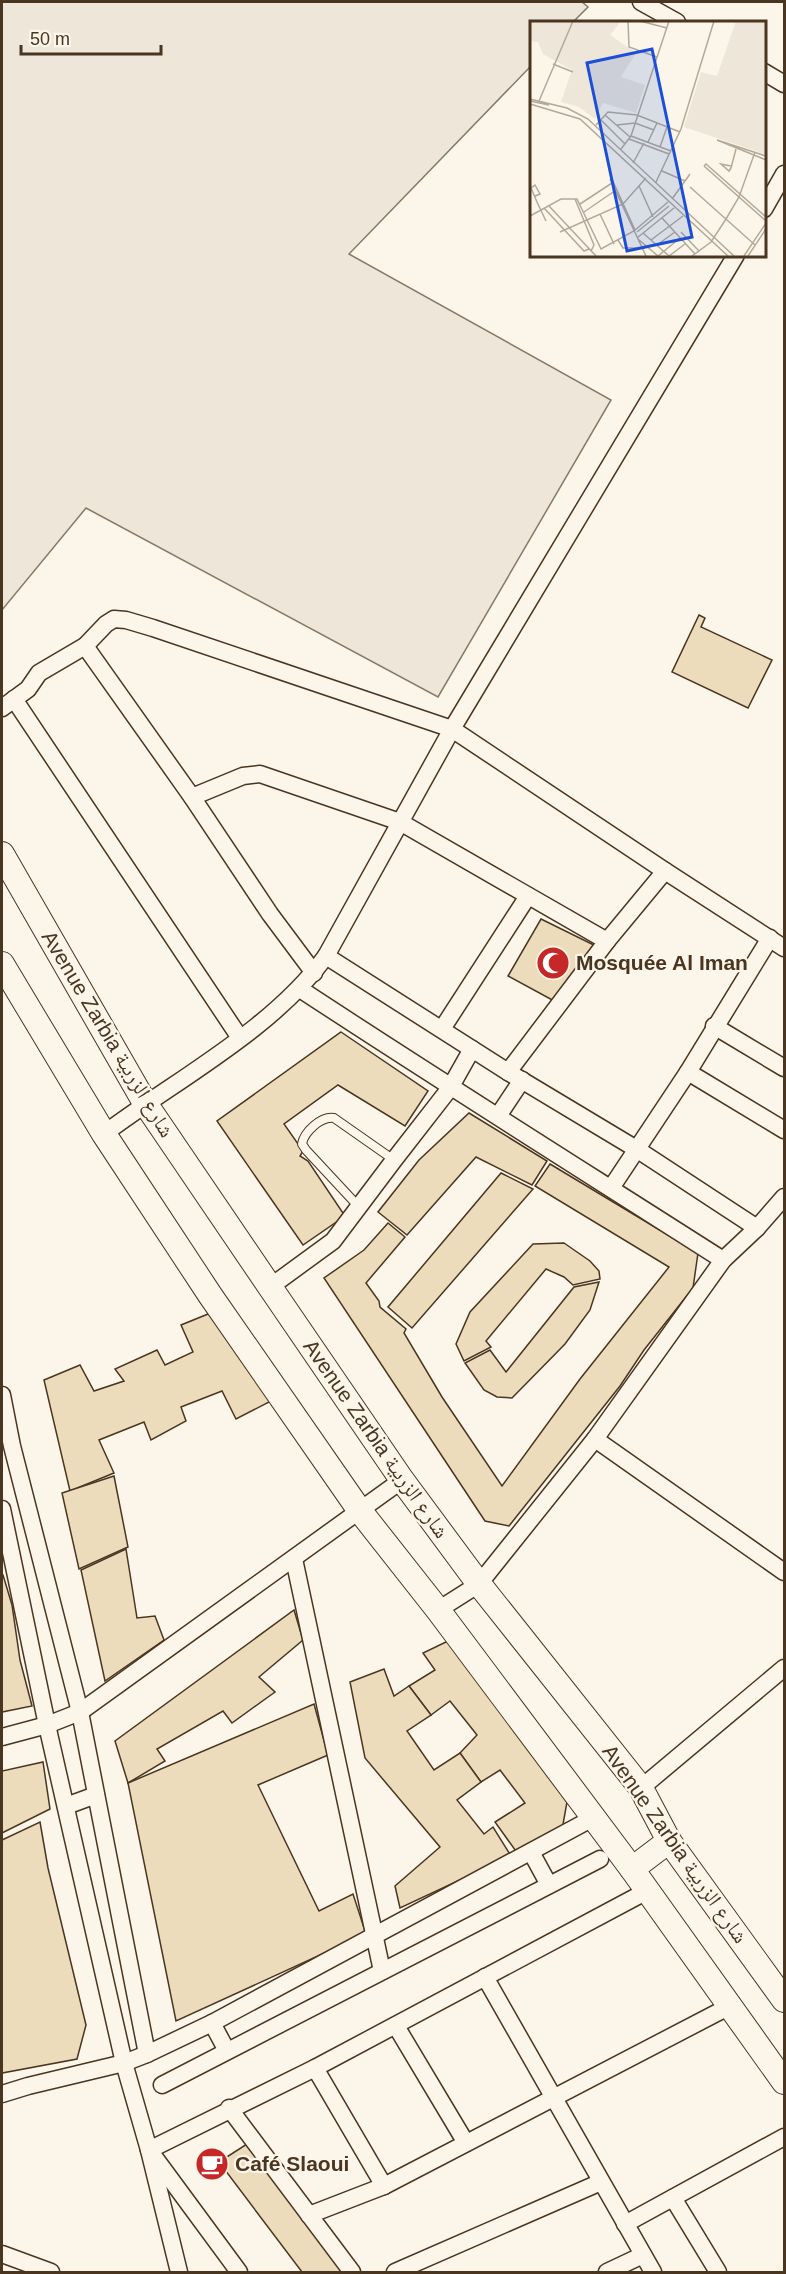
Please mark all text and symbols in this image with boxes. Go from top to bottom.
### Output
scale bar [21,18,160,56]
inset map [530,21,765,256]
text: 50 m [30,29,70,49]
street label: Avenue Zarbia شارع الزربية [36,926,179,1142]
mosque icon: Mosquée Al Iman [535,945,571,981]
place label: Mosquée Al Iman [576,951,748,974]
street label: Avenue Zarbia شارع الزربية [297,1335,454,1543]
street label: Avenue Zarbia شارع الزربية [596,1740,753,1948]
cafe icon: Café Slaoui [194,2146,230,2182]
place label: Café Slaoui [235,2152,349,2175]

